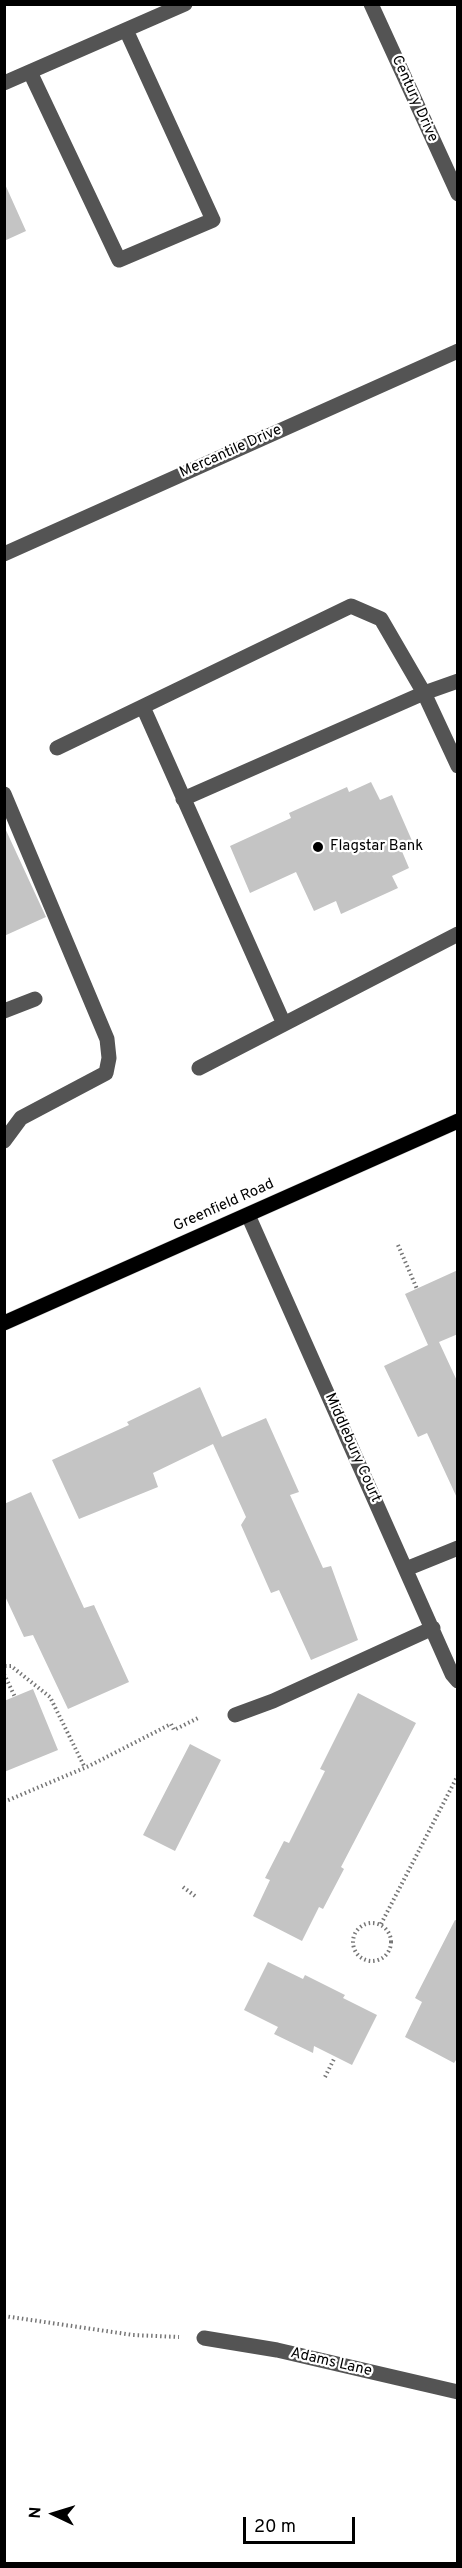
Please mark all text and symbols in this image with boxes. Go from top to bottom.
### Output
street label: Century Drive [387,53,441,145]
street label: Mercantile Drive [177,421,285,483]
place label: Flagstar Bank [330,838,423,856]
marker: Flagstar Bank [311,840,325,854]
street label: Greenfield Road [171,1176,277,1236]
street label: Middlebury Court [320,1391,384,1505]
street label: Adams Lane [289,2345,373,2381]
north arrow [24,2484,84,2544]
scale bar [246,2505,358,2543]
text: N [26,2506,46,2519]
text: 20 m [254,2516,296,2539]

